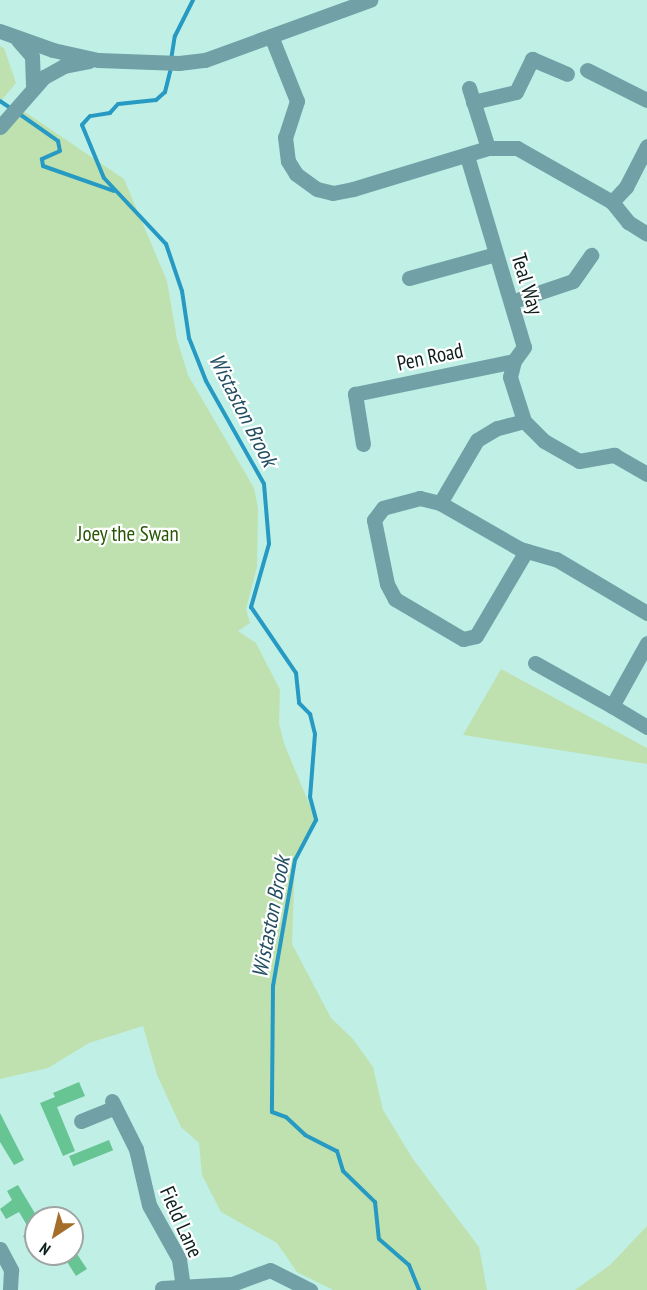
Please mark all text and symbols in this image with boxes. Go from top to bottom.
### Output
street label: Teal Way [506,250,548,318]
street label: Pen Road [395,338,465,376]
water label: Wistaston Brook [203,349,283,471]
park label: Joey the Swan [77,521,179,547]
water label: Wistaston Brook [246,854,296,980]
street label: Field Lane [154,1183,208,1261]
north arrow [24,1206,84,1266]
text: N [36,1238,54,1260]

